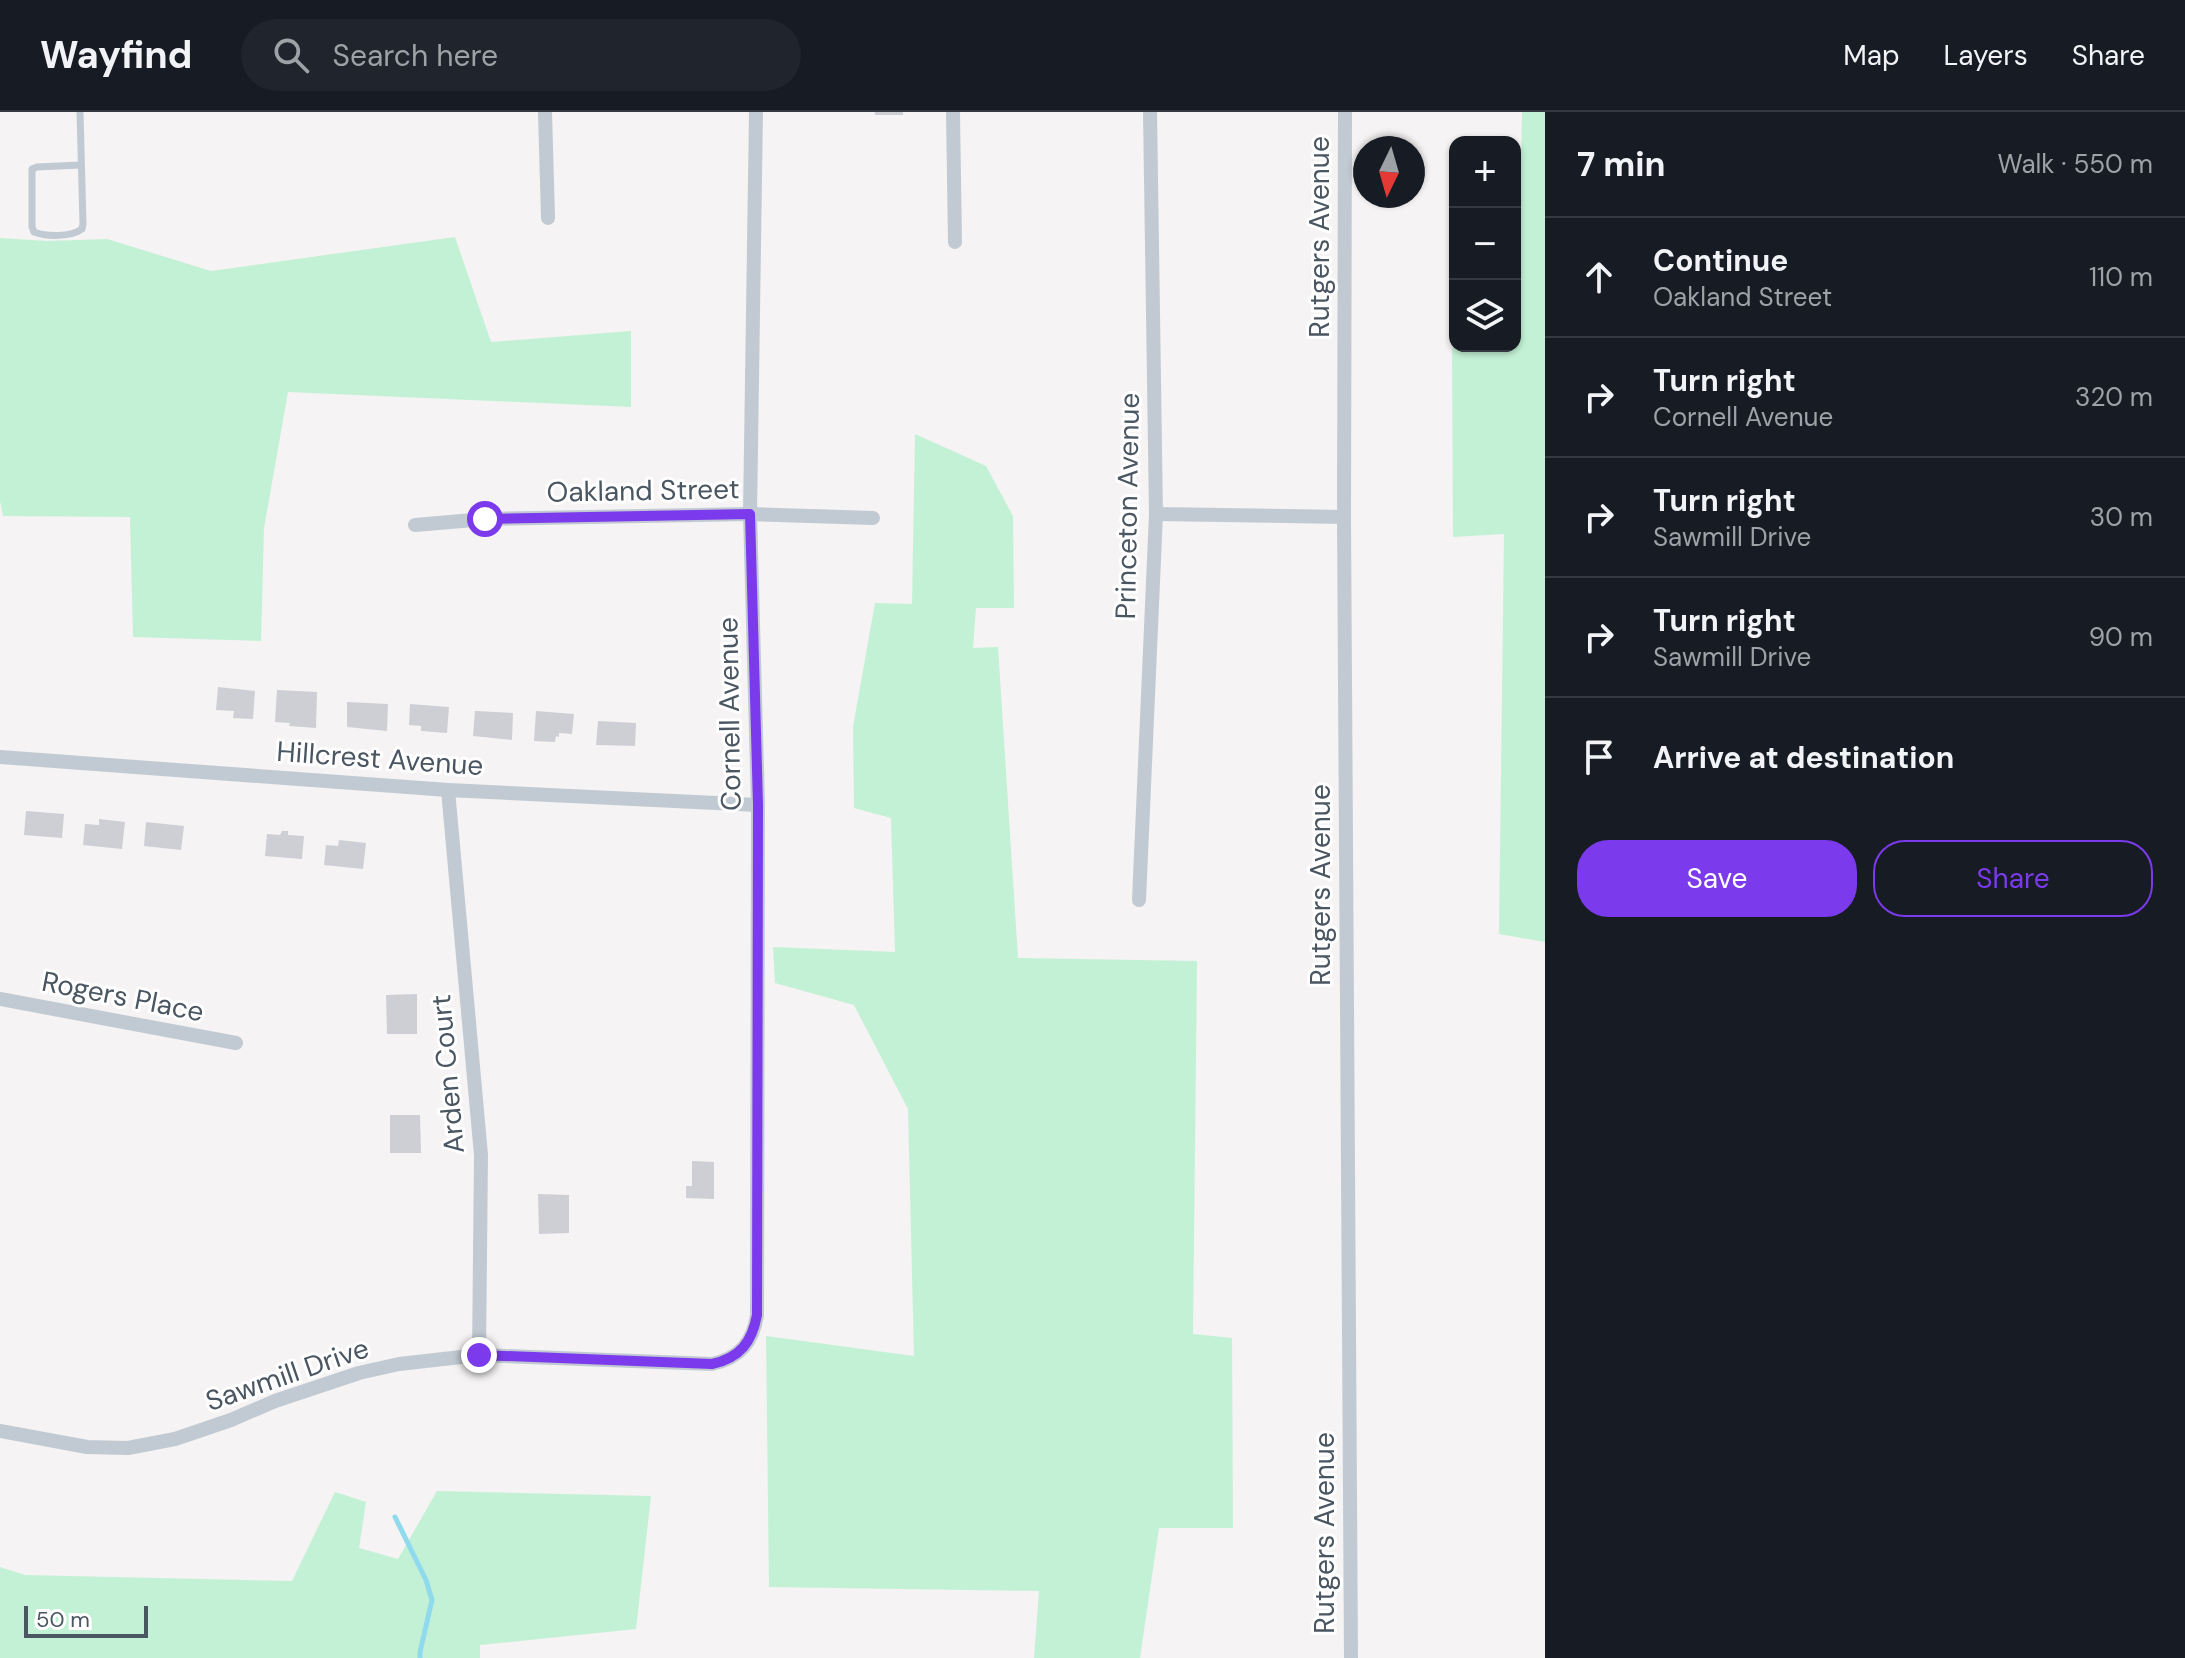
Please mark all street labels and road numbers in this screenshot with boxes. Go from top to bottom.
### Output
street label: Rutgers Avenue [1301,136,1338,338]
street label: Princeton Avenue [1107,392,1148,620]
street label: Oakland Street [546,470,740,511]
street label: Cornell Avenue [709,617,750,811]
street label: Hillcrest Avenue [275,733,485,784]
street label: Rutgers Avenue [1302,784,1339,986]
street label: Rogers Place [39,963,207,1030]
street label: Arden Court [422,993,473,1155]
street label: Sawmill Drive [201,1329,374,1420]
street label: Rutgers Avenue [1306,1432,1343,1634]

